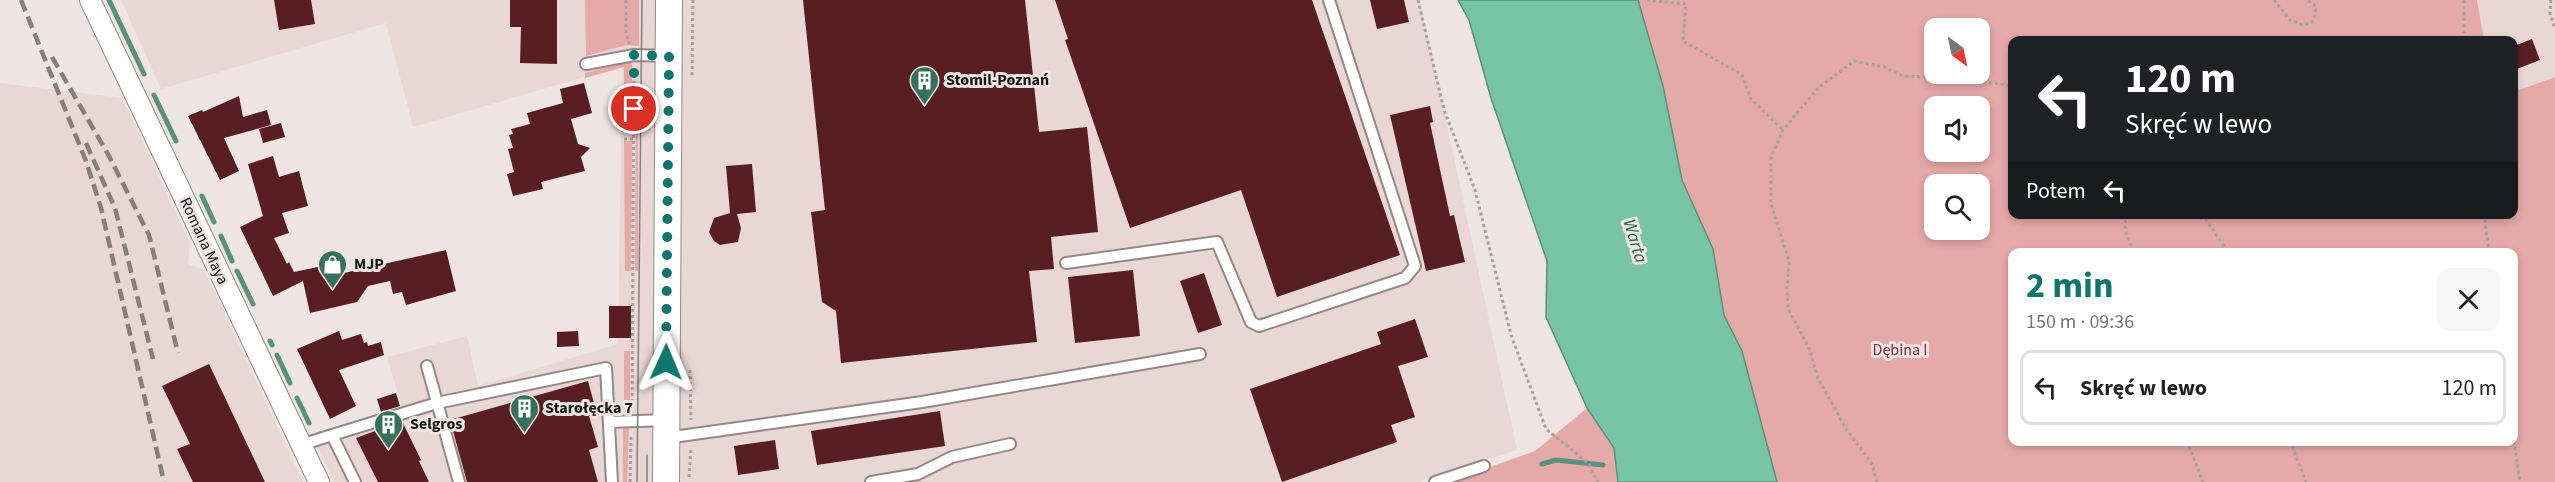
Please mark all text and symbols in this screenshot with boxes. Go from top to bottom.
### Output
north arrow [1924,18,1990,84]
map controls [1924,18,1990,240]
text: 120 m [2125,49,2236,109]
icon: left [2026,60,2104,138]
building icon: Stomil-Poznań [909,64,941,106]
place label: Stomil-Poznań [946,69,1049,91]
pin [608,83,659,134]
icon: arrive [617,92,650,125]
button: sound [1924,96,1990,162]
text: Skręć w lewo [2125,105,2272,144]
button: search [1924,174,1990,240]
icon: left [2098,174,2131,207]
text: Potem [2026,175,2086,207]
street label: Romana Maya [174,194,234,288]
water label: Warta [1617,216,1654,266]
shop icon: MJP [317,248,349,290]
place label: MJP [354,253,384,275]
text: 2 min [2026,260,2114,311]
button: close [2437,268,2500,331]
text: 150 m · 09:36 [2026,308,2134,336]
position arrow [634,330,698,394]
park label: Dębina I [1873,339,1927,361]
icon: left [2029,371,2062,404]
text: Skręć w lewo [2080,372,2207,404]
text: 120 m [2442,372,2497,404]
building icon: Starołęcka 7 [508,392,540,434]
place label: Starołęcka 7 [545,397,633,419]
building icon: Selgros [373,408,405,450]
place label: Selgros [410,413,462,435]

